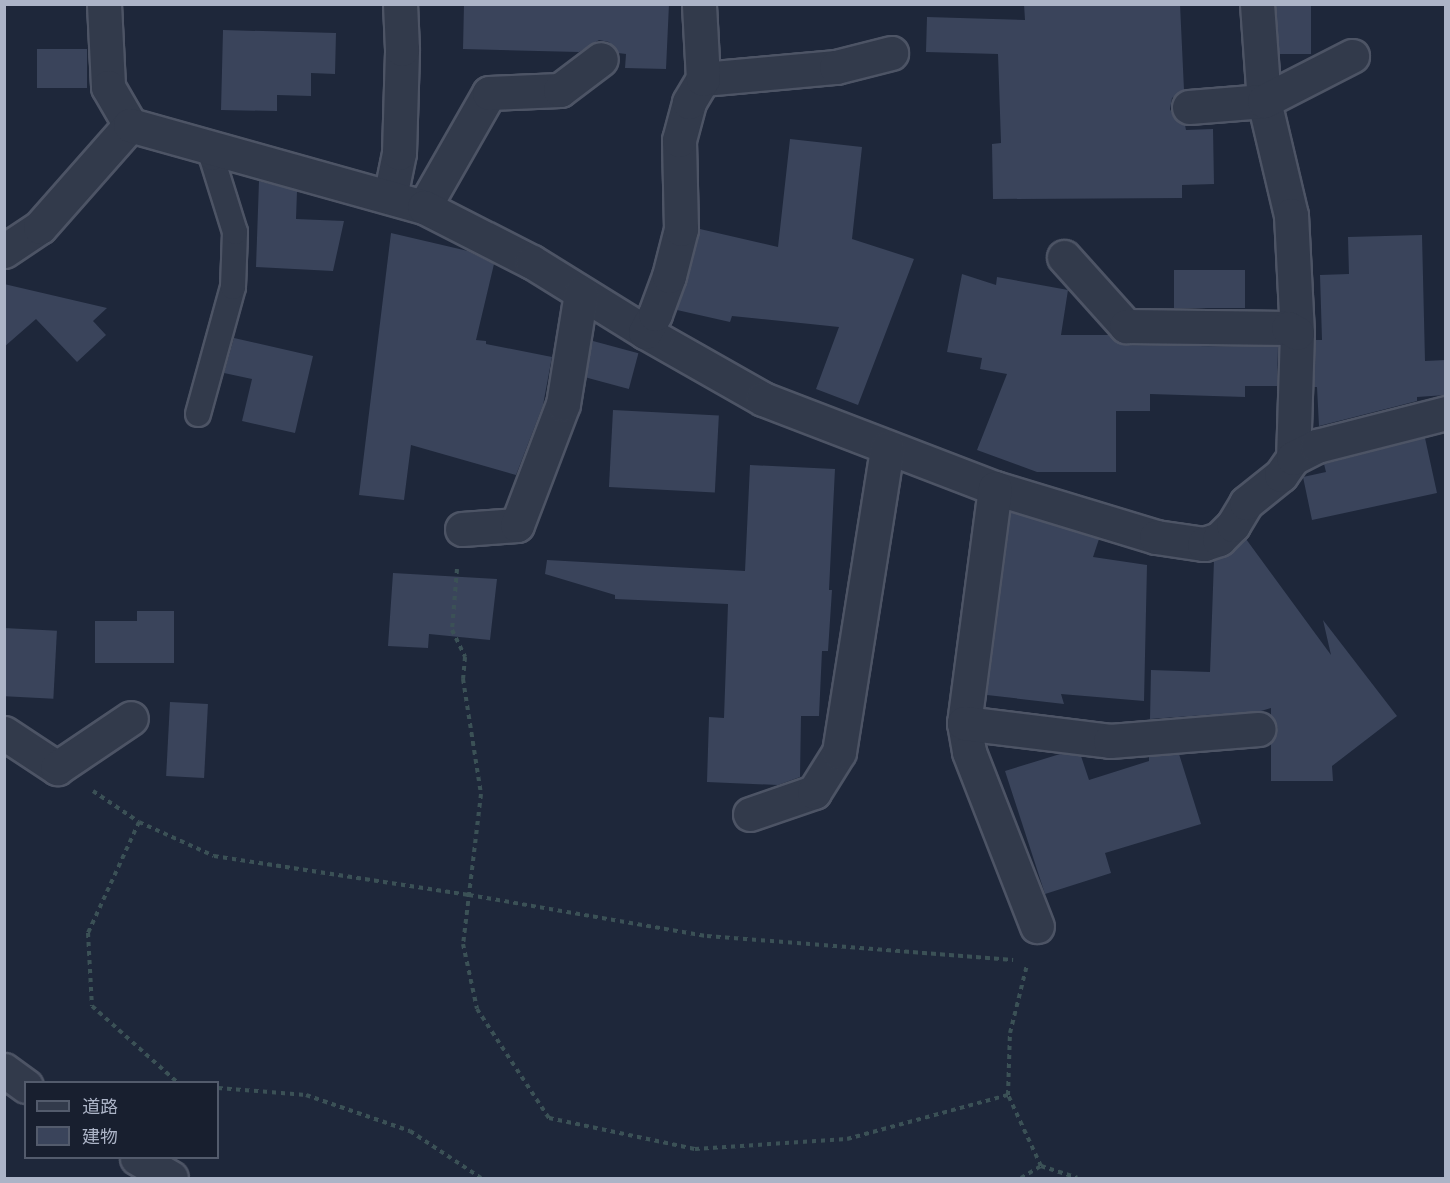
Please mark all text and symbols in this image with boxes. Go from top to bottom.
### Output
legend [24,1081,219,1159]
text: 道路 [82,1093,118,1120]
text: 建物 [82,1123,118,1150]

